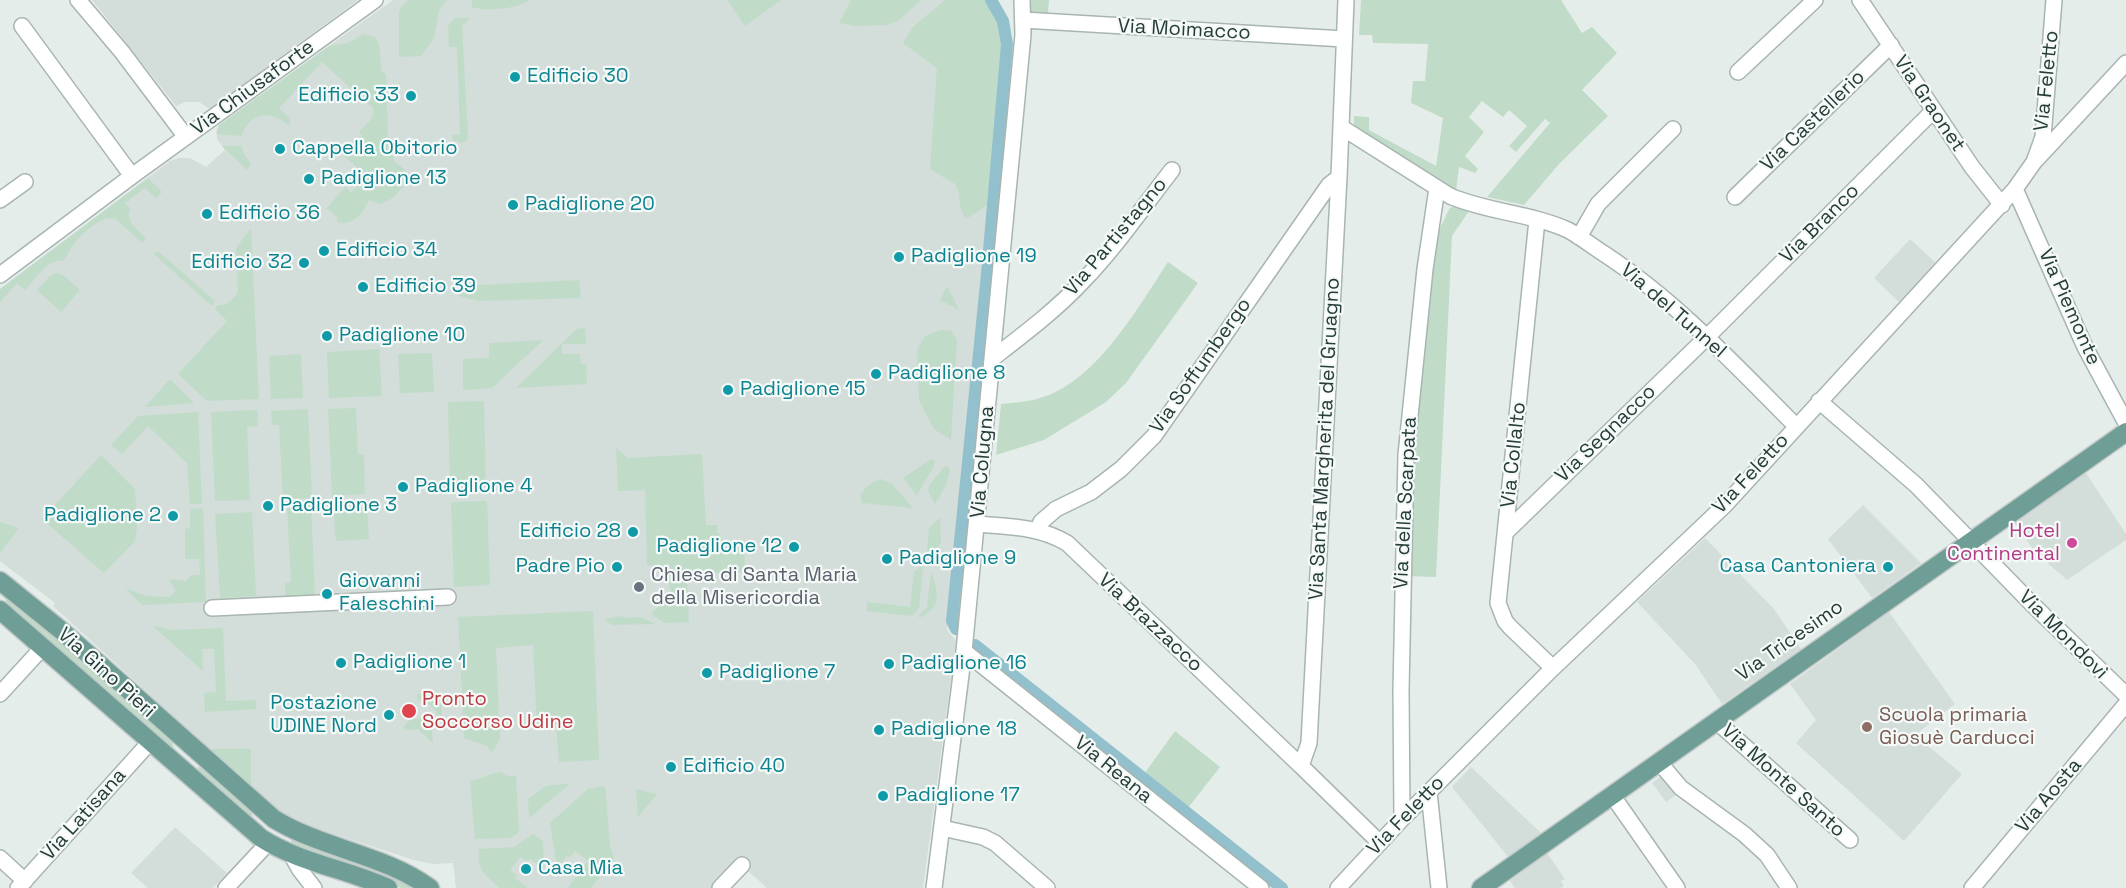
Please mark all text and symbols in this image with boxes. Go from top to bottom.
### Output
street label: Via Moimacco [1117,15,1251,45]
street label: Via Feletto [2030,29,2064,133]
street label: Via Chiusaforte [187,35,319,141]
street label: Via Graonet [1888,51,1970,157]
place label: Edificio 30 [527,65,629,89]
street label: Via Castellerio [1756,65,1870,177]
marker: Edificio 30 [508,70,522,84]
place label: Edificio 33 [298,84,399,108]
marker: Edificio 33 [404,89,418,103]
place label: Cappella Obitorio [292,137,458,161]
marker: Cappella Obitorio [273,142,287,156]
place label: Padiglione 13 [321,167,446,191]
marker: Padiglione 13 [302,172,316,186]
street label: Via Partistagno [1060,173,1172,301]
street label: Via Branco [1775,179,1865,269]
place label: Padiglione 20 [525,193,655,217]
marker: Padiglione 20 [506,198,520,212]
place label: Edificio 36 [219,202,320,226]
marker: Edificio 36 [200,207,214,221]
place label: Edificio 34 [336,239,437,263]
marker: Edificio 34 [317,244,331,258]
place label: Padiglione 19 [911,245,1037,269]
street label: Via Piemonte [2033,245,2105,369]
marker: Padiglione 19 [892,250,906,264]
place label: Edificio 32 [191,251,292,275]
marker: Edificio 32 [297,256,311,270]
street label: Via del Tunnel [1615,259,1731,363]
place label: Edificio 39 [375,275,476,299]
street label: Via Santa Margherita del Gruagno [1305,277,1345,601]
marker: Edificio 39 [356,280,370,294]
street label: Via Soffumbergo [1145,294,1257,438]
place label: Padiglione 10 [339,324,465,348]
marker: Padiglione 10 [320,329,334,343]
place label: Padiglione 8 [888,362,1006,386]
marker: Padiglione 8 [869,367,883,381]
place label: Padiglione 15 [740,378,865,402]
street label: Via Segnacco [1551,380,1661,488]
marker: Padiglione 15 [721,383,735,397]
street label: Via Collalto [1496,401,1532,509]
street label: Via Colugna [966,405,1000,519]
street label: Via della Scarpata [1389,416,1423,590]
street label: Via Feletto [1708,429,1794,519]
place label: Padiglione 4 [415,475,533,499]
marker: Padiglione 4 [396,480,410,494]
place label: Padiglione 3 [280,494,397,518]
marker: Padiglione 3 [261,499,275,513]
place label: Padiglione 2 [44,504,161,528]
marker: Padiglione 2 [166,509,180,523]
place label: Edificio 28 [520,520,621,544]
place label: Hotel Continental [1947,520,2060,567]
marker: Edificio 28 [626,525,640,539]
place label: Padiglione 12 [657,535,782,559]
marker: Hotel Continental [2065,536,2079,550]
marker: Padiglione 12 [787,540,801,554]
place label: Padiglione 9 [899,547,1016,571]
marker: Padiglione 9 [880,552,894,566]
place label: Padre Pio [516,555,605,579]
place label: Casa Cantoniera [1719,555,1876,579]
marker: Padre Pio [610,560,624,574]
marker: Casa Cantoniera [1881,560,1895,574]
place label: Chiesa di Santa Maria della Misericordia [651,564,857,611]
street label: Via Brazzacco [1093,568,1207,678]
place label: Giovanni Faleschini [339,570,435,617]
marker: Chiesa di Santa Maria della Misericordia [632,580,646,594]
street label: Via Mondovì [2013,585,2113,685]
marker: Giovanni Faleschini [320,587,334,601]
street label: Via Tricesimo [1732,595,1848,687]
street label: Via Gino Pieri [52,623,160,723]
place label: Padiglione 1 [353,651,466,675]
place label: Padiglione 16 [901,652,1027,676]
marker: Padiglione 1 [334,656,348,670]
marker: Padiglione 16 [882,657,896,671]
place label: Padiglione 7 [719,661,835,685]
marker: Padiglione 7 [700,666,714,680]
place label: Pronto Soccorso Udine [422,688,573,735]
place label: Postazione UDINE Nord [270,692,377,739]
marker: Pronto Soccorso Udine [400,702,418,720]
place label: Scuola primaria Giosuè Carducci [1879,704,2035,751]
marker: Postazione UDINE Nord [382,708,396,722]
place label: Padiglione 18 [891,718,1017,742]
street label: Via Monte Santo [1716,719,1850,843]
marker: Scuola primaria Giosuè Carducci [1860,720,1874,734]
marker: Padiglione 18 [872,723,886,737]
street label: Via Reana [1069,731,1157,809]
street label: Via Aosta [2011,754,2087,838]
place label: Edificio 40 [683,755,785,779]
marker: Edificio 40 [664,760,678,774]
street label: Via Latisana [36,764,132,866]
street label: Via Feletto [1362,771,1450,861]
place label: Padiglione 17 [895,784,1020,808]
marker: Padiglione 17 [876,789,890,803]
place label: Casa Mia [538,857,623,881]
marker: Casa Mia [519,862,533,876]

